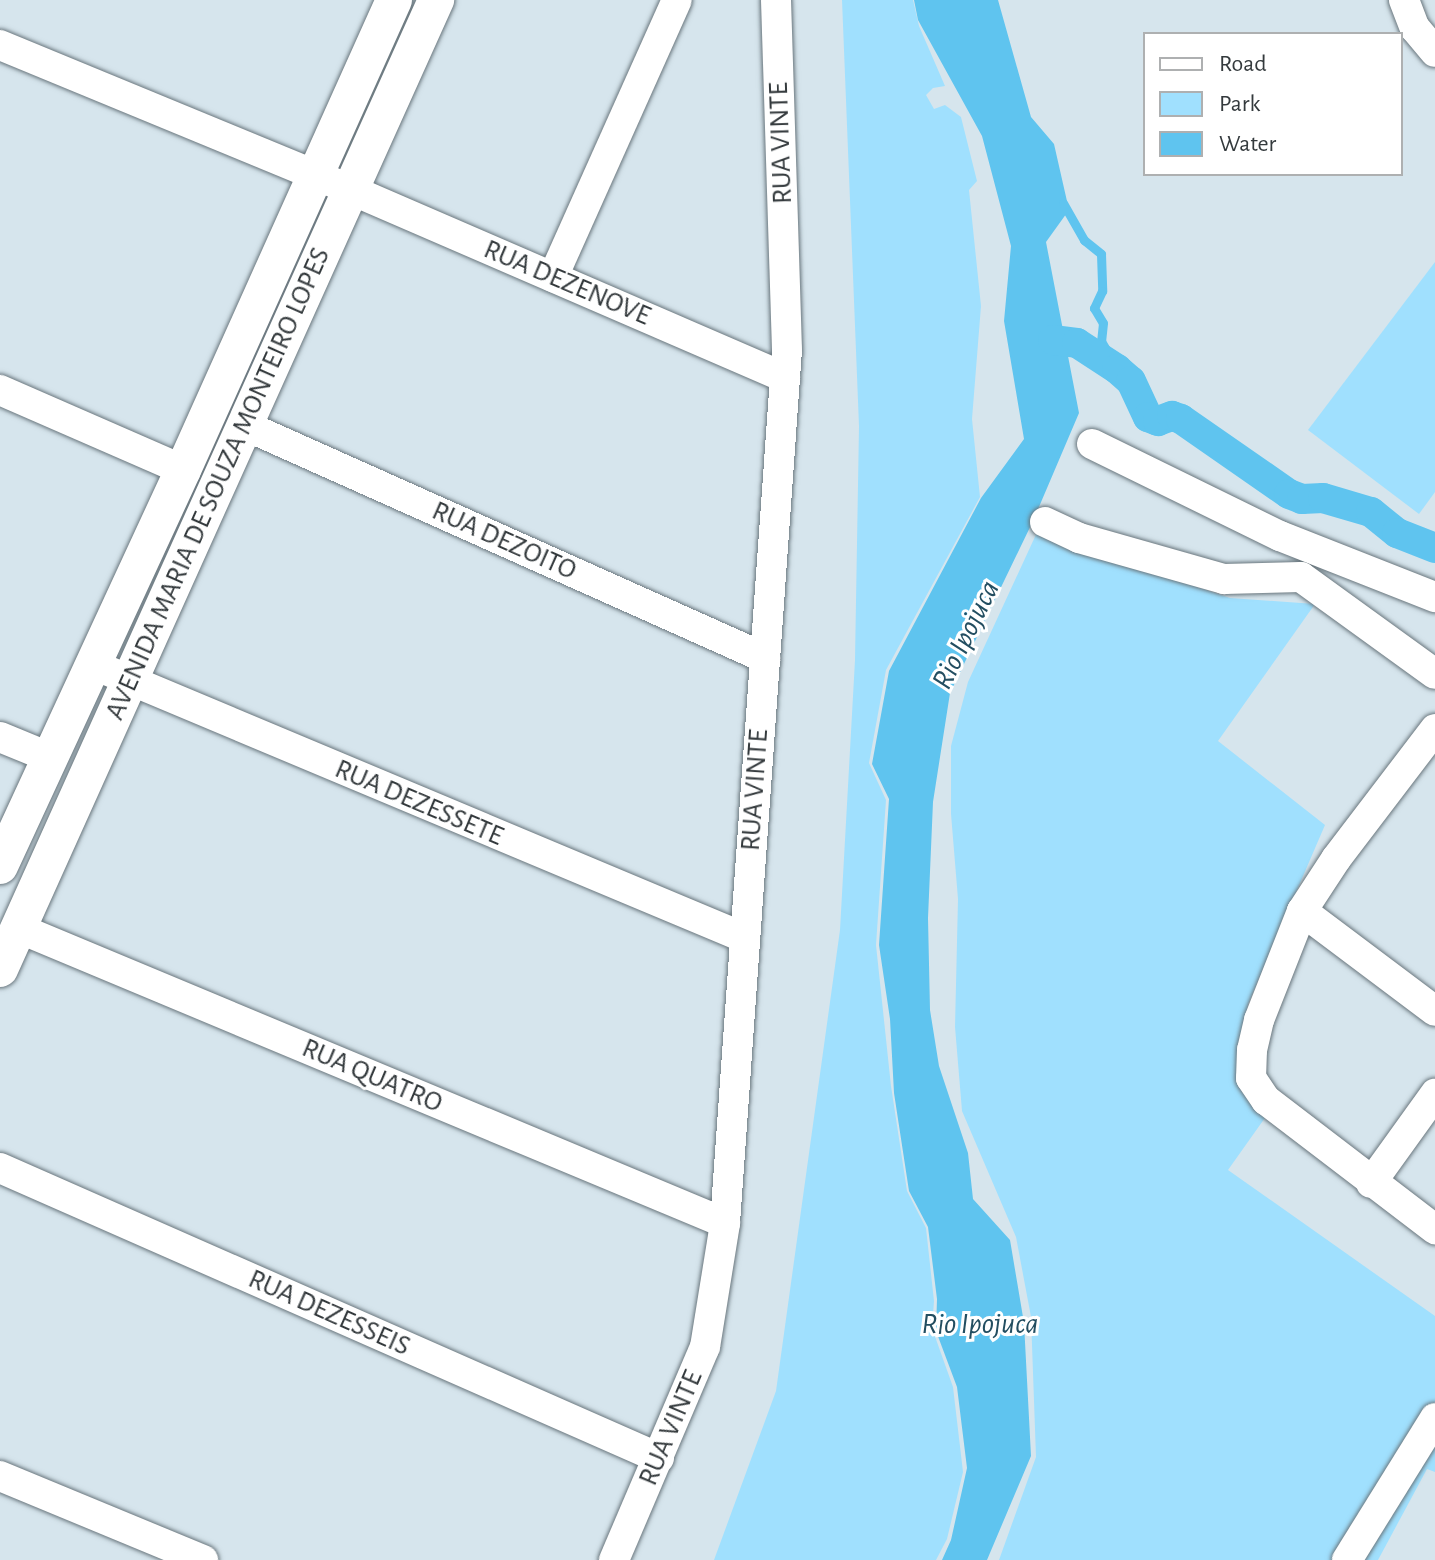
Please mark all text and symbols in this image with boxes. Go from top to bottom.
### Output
legend [1143,32,1403,176]
text: Road [1219,52,1267,76]
street label: RUA VINTE [762,81,800,205]
text: Park [1219,92,1260,116]
text: Water [1219,132,1276,156]
street label: RUA DEZENOVE [479,233,655,333]
street label: AVENIDA MARIA DE SOUZA MONTEIRO LOPES [98,243,338,725]
street label: RUA DEZOITO [427,494,581,588]
water label: Rio Ipojuca [924,575,1008,695]
street label: RUA VINTE [734,728,776,852]
street label: RUA DEZESSETE [330,752,508,854]
street label: RUA QUATRO [297,1031,447,1121]
street label: RUA DEZESSEIS [243,1262,415,1364]
water label: Rio Ipojuca [922,1306,1038,1342]
street label: RUA VINTE [632,1365,710,1491]

